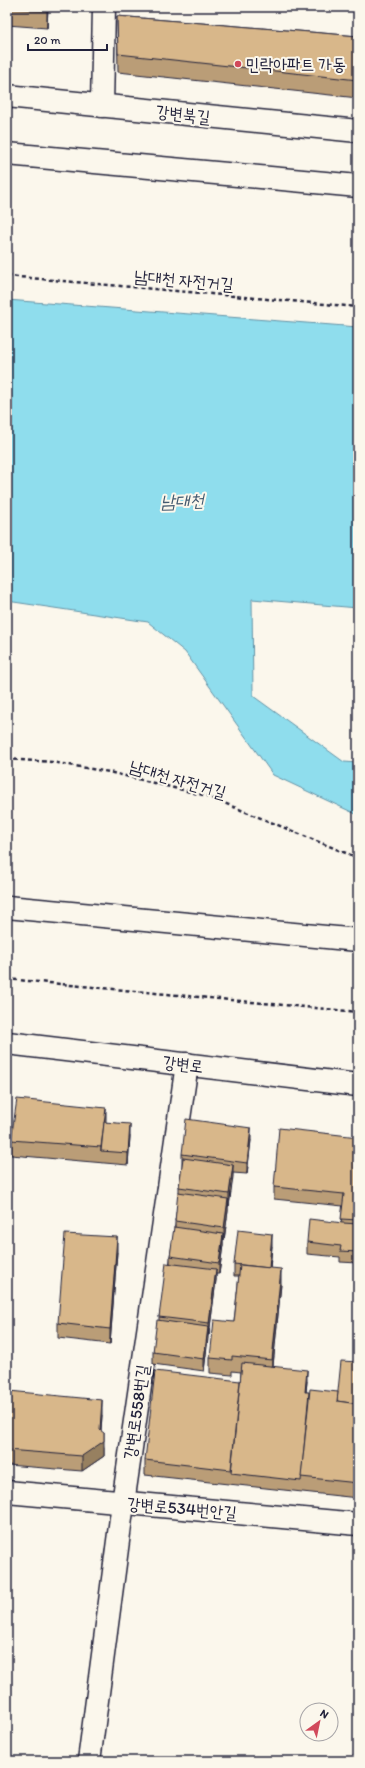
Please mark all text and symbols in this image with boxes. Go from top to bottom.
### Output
scale bar [28,26,107,52]
text: 20 m [34,33,61,47]
place label: 민락아파트 가동 [246,54,346,74]
marker: 민락아파트 가동 [233,59,243,69]
street label: 강변북길 [155,101,212,127]
street label: 남대천 자전거길 [134,266,235,294]
water label: 남대천 [160,489,206,513]
street label: 남대천 자전거길 [127,756,229,802]
street label: 강변로 [161,1052,205,1076]
street label: 강변로558번길 [119,1363,153,1461]
street label: 강변로534번안길 [126,1493,238,1523]
north arrow [299,1702,339,1742]
text: N [318,1707,331,1722]

